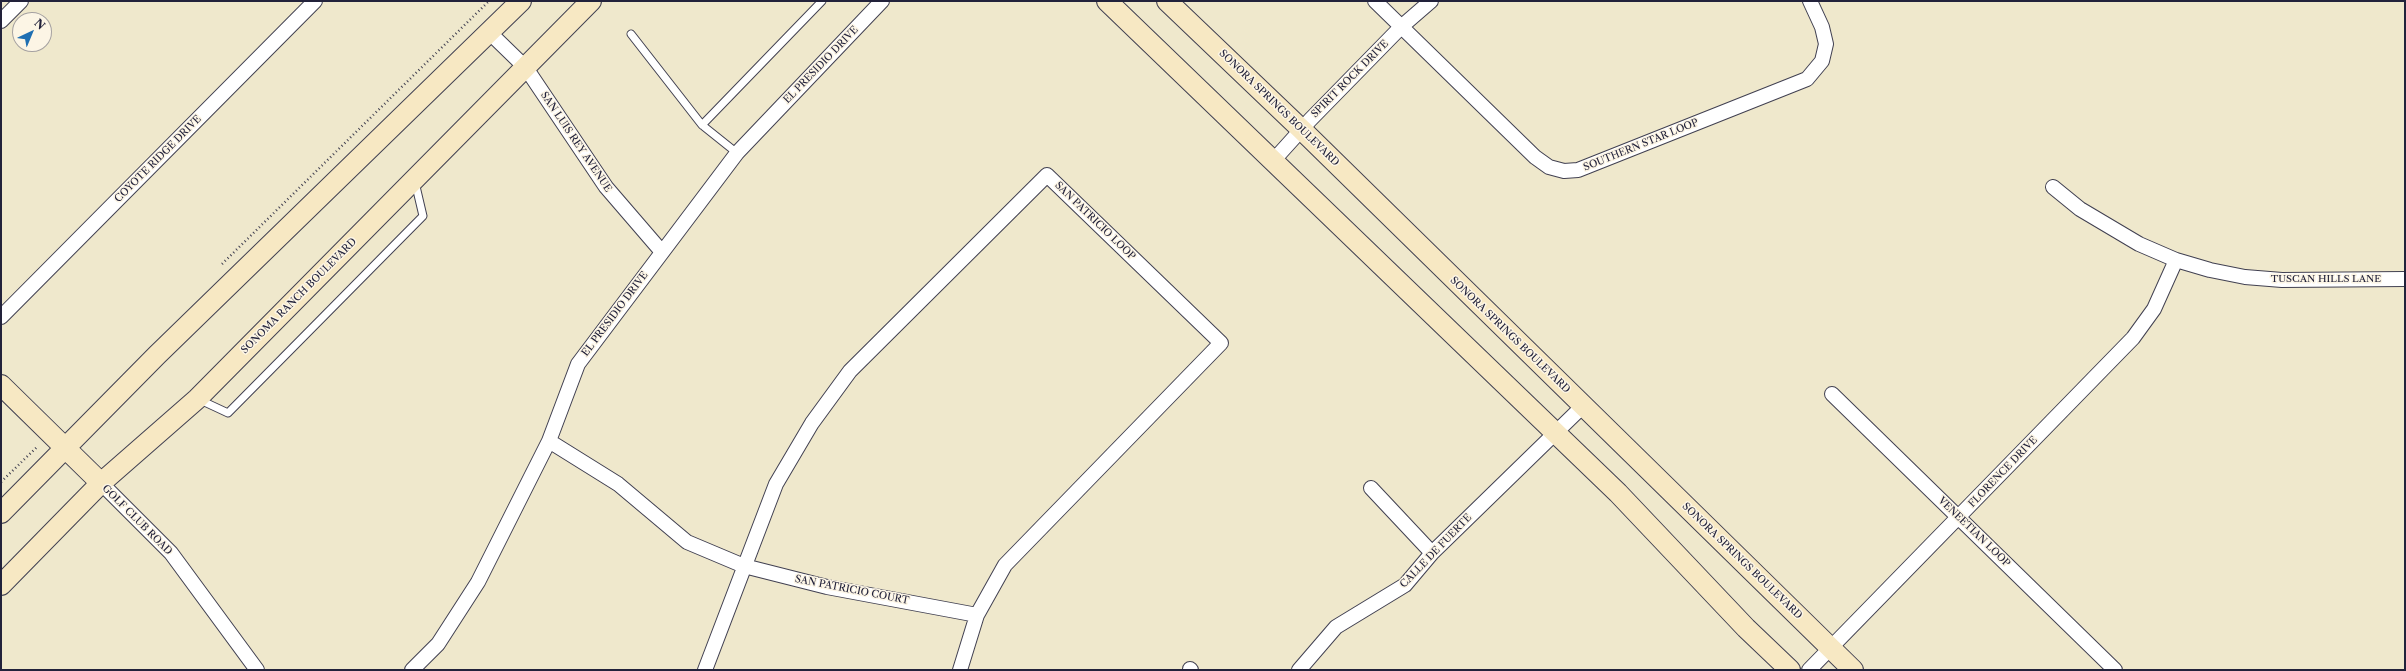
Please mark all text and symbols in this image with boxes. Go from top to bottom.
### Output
north arrow [12,12,52,52]
text: N [31,16,48,32]
street label: EL PRESIDIO DRIVE [781,24,861,106]
street label: SPIRIT ROCK DRIVE [1309,38,1391,120]
street label: SONORA SPRINGS BOULEVARD [1217,47,1341,169]
street label: SAN LUIS REY AVENUE [538,90,614,194]
street label: COYOTE RIDGE DRIVE [112,113,204,205]
street label: SOUTHERN STAR LOOP [1582,116,1700,174]
street label: SAN PATRICIO LOOP [1052,179,1138,263]
street label: SONOMA RANCH BOULEVARD [239,236,359,356]
street label: EL PRESIDIO DRIVE [579,269,651,359]
street label: TUSCAN HILLS LANE [2271,273,2381,285]
street label: SONORA SPRINGS BOULEVARD [1448,274,1572,396]
street label: FLORENCE DRIVE [1966,434,2040,510]
street label: GOLF CLUB ROAD [99,482,175,558]
street label: VENEETIAN LOOP [1936,495,2012,569]
street label: SONORA SPRINGS BOULEVARD [1680,500,1804,622]
street label: CALLE DE FUERTE [1398,512,1474,590]
street label: SAN PATRICIO COURT [794,573,910,607]

